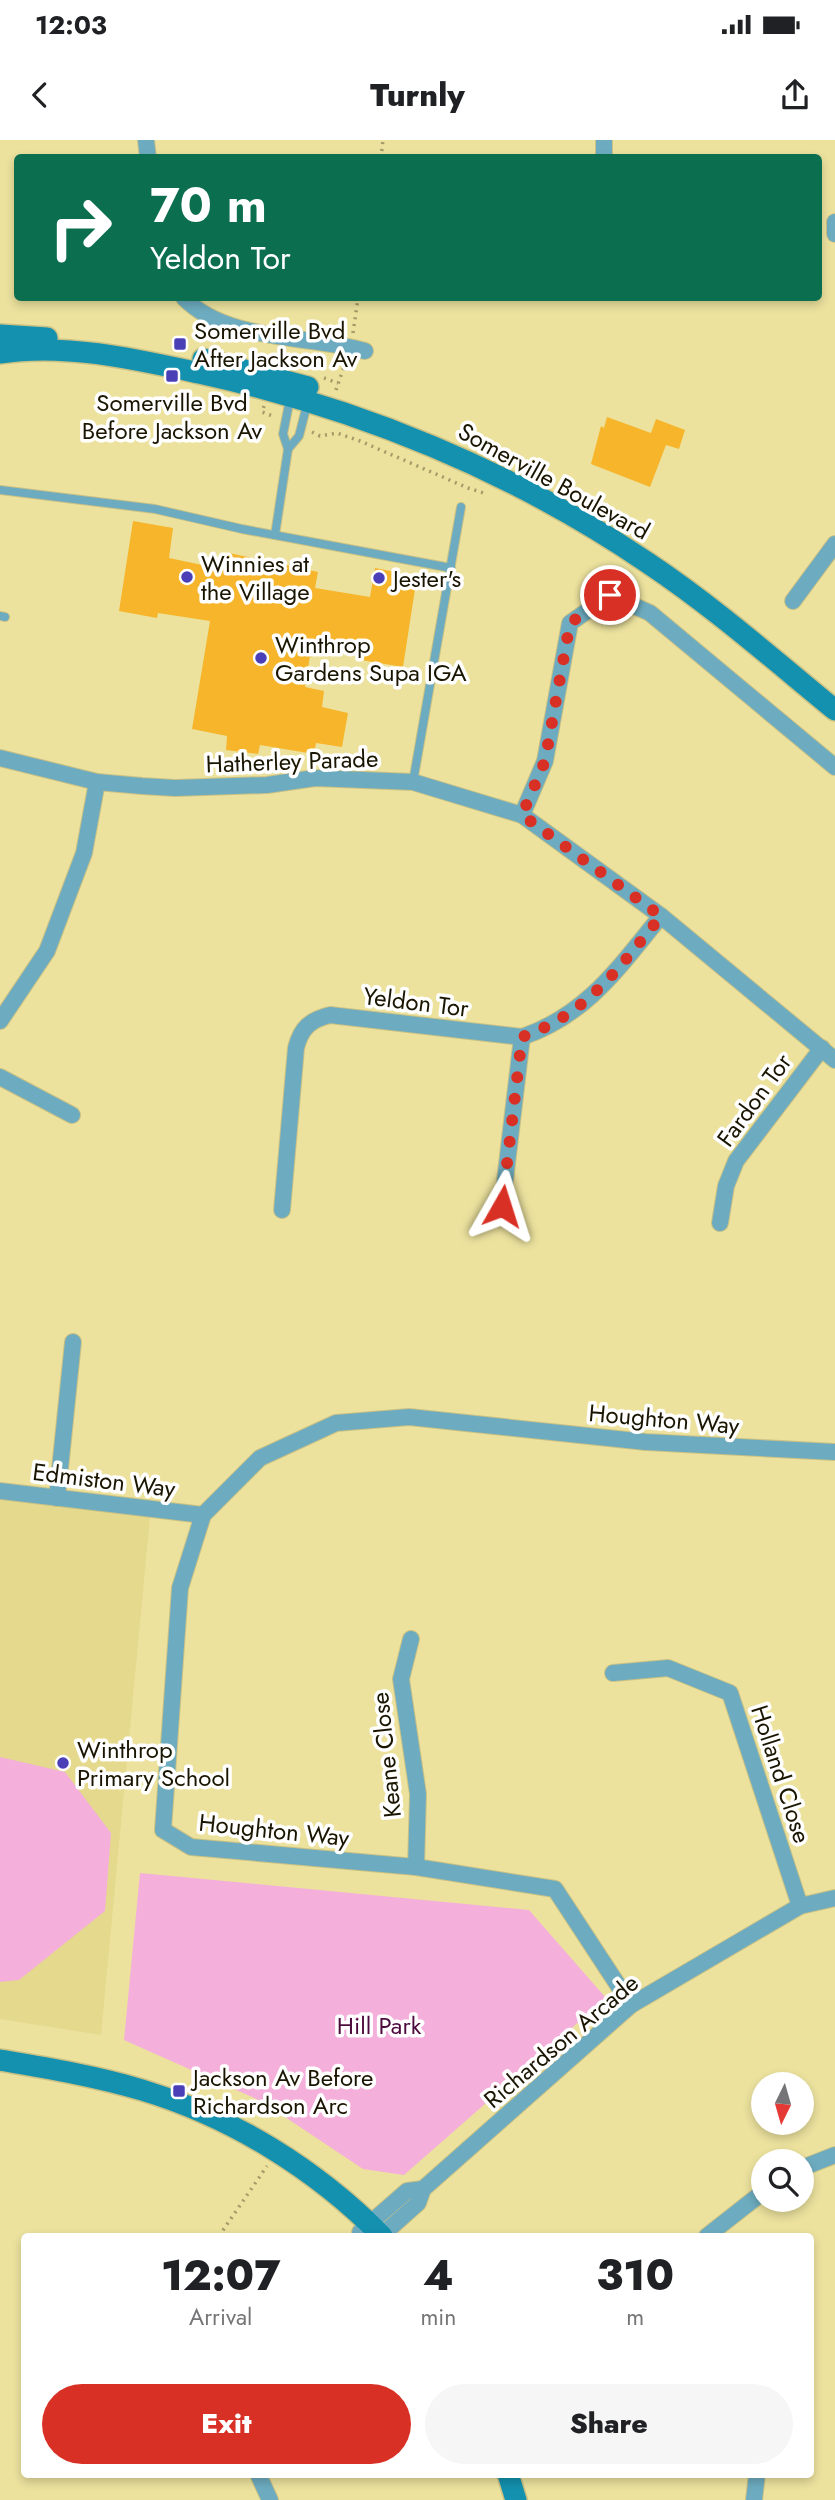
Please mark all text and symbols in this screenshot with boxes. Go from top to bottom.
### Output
text: 12:03 [35,6,107,44]
text: Turnly [370,72,465,118]
icon: back [21,76,59,114]
icon: share [776,76,814,114]
text: 70 m [150,170,267,240]
icon: right [35,182,126,273]
text: Yeldon Tor [150,235,291,281]
place label: Somerville Bvd After Jackson Av [194,313,358,376]
marker: Somerville Bvd After Jackson Av [172,336,188,352]
marker: Somerville Bvd Before Jackson Av [164,368,180,384]
place label: Somerville Bvd Before Jackson Av [82,385,263,448]
street label: Somerville Boulevard [452,414,656,548]
place label: Winnies at the Village [201,546,310,609]
place label: Jester's [390,561,461,596]
pin [580,565,640,625]
marker: Winnies at the Village [179,569,195,585]
marker: Jester's [371,570,387,586]
icon: arrive [591,576,629,614]
place label: Winthrop Gardens Supa IGA [275,627,467,690]
marker: Winthrop Gardens Supa IGA [253,650,269,666]
street label: Hatherley Parade [205,740,379,782]
street label: Yeldon Tor [361,978,471,1026]
street label: Fardon Tor [708,1046,800,1154]
position arrow [465,1169,539,1243]
street label: Houghton Way [587,1395,741,1443]
street label: Edmiston Way [31,1454,178,1506]
street label: Keane Close [362,1691,410,1819]
street label: Holland Close [742,1700,820,1848]
place label: Winthrop Primary School [77,1732,230,1795]
marker: Winthrop Primary School [55,1755,71,1771]
street label: Houghton Way [197,1805,351,1855]
street label: Richardson Arcade [476,1966,646,2116]
park label: Hill Park [337,2008,422,2043]
place label: Jackson Av Before Richardson Arc [190,2060,373,2123]
north arrow [751,2072,814,2135]
map controls [751,2072,814,2212]
marker: Jackson Av Before Richardson Arc [171,2083,187,2099]
button: search [751,2149,814,2212]
text: 12:07 [161,2245,280,2306]
text: 4 [423,2245,454,2306]
text: 310 [596,2245,674,2306]
text: Arrival [189,2300,252,2334]
text: min [420,2300,456,2334]
text: m [626,2300,644,2334]
button: Exit [42,2384,411,2464]
button: Share [425,2384,793,2464]

